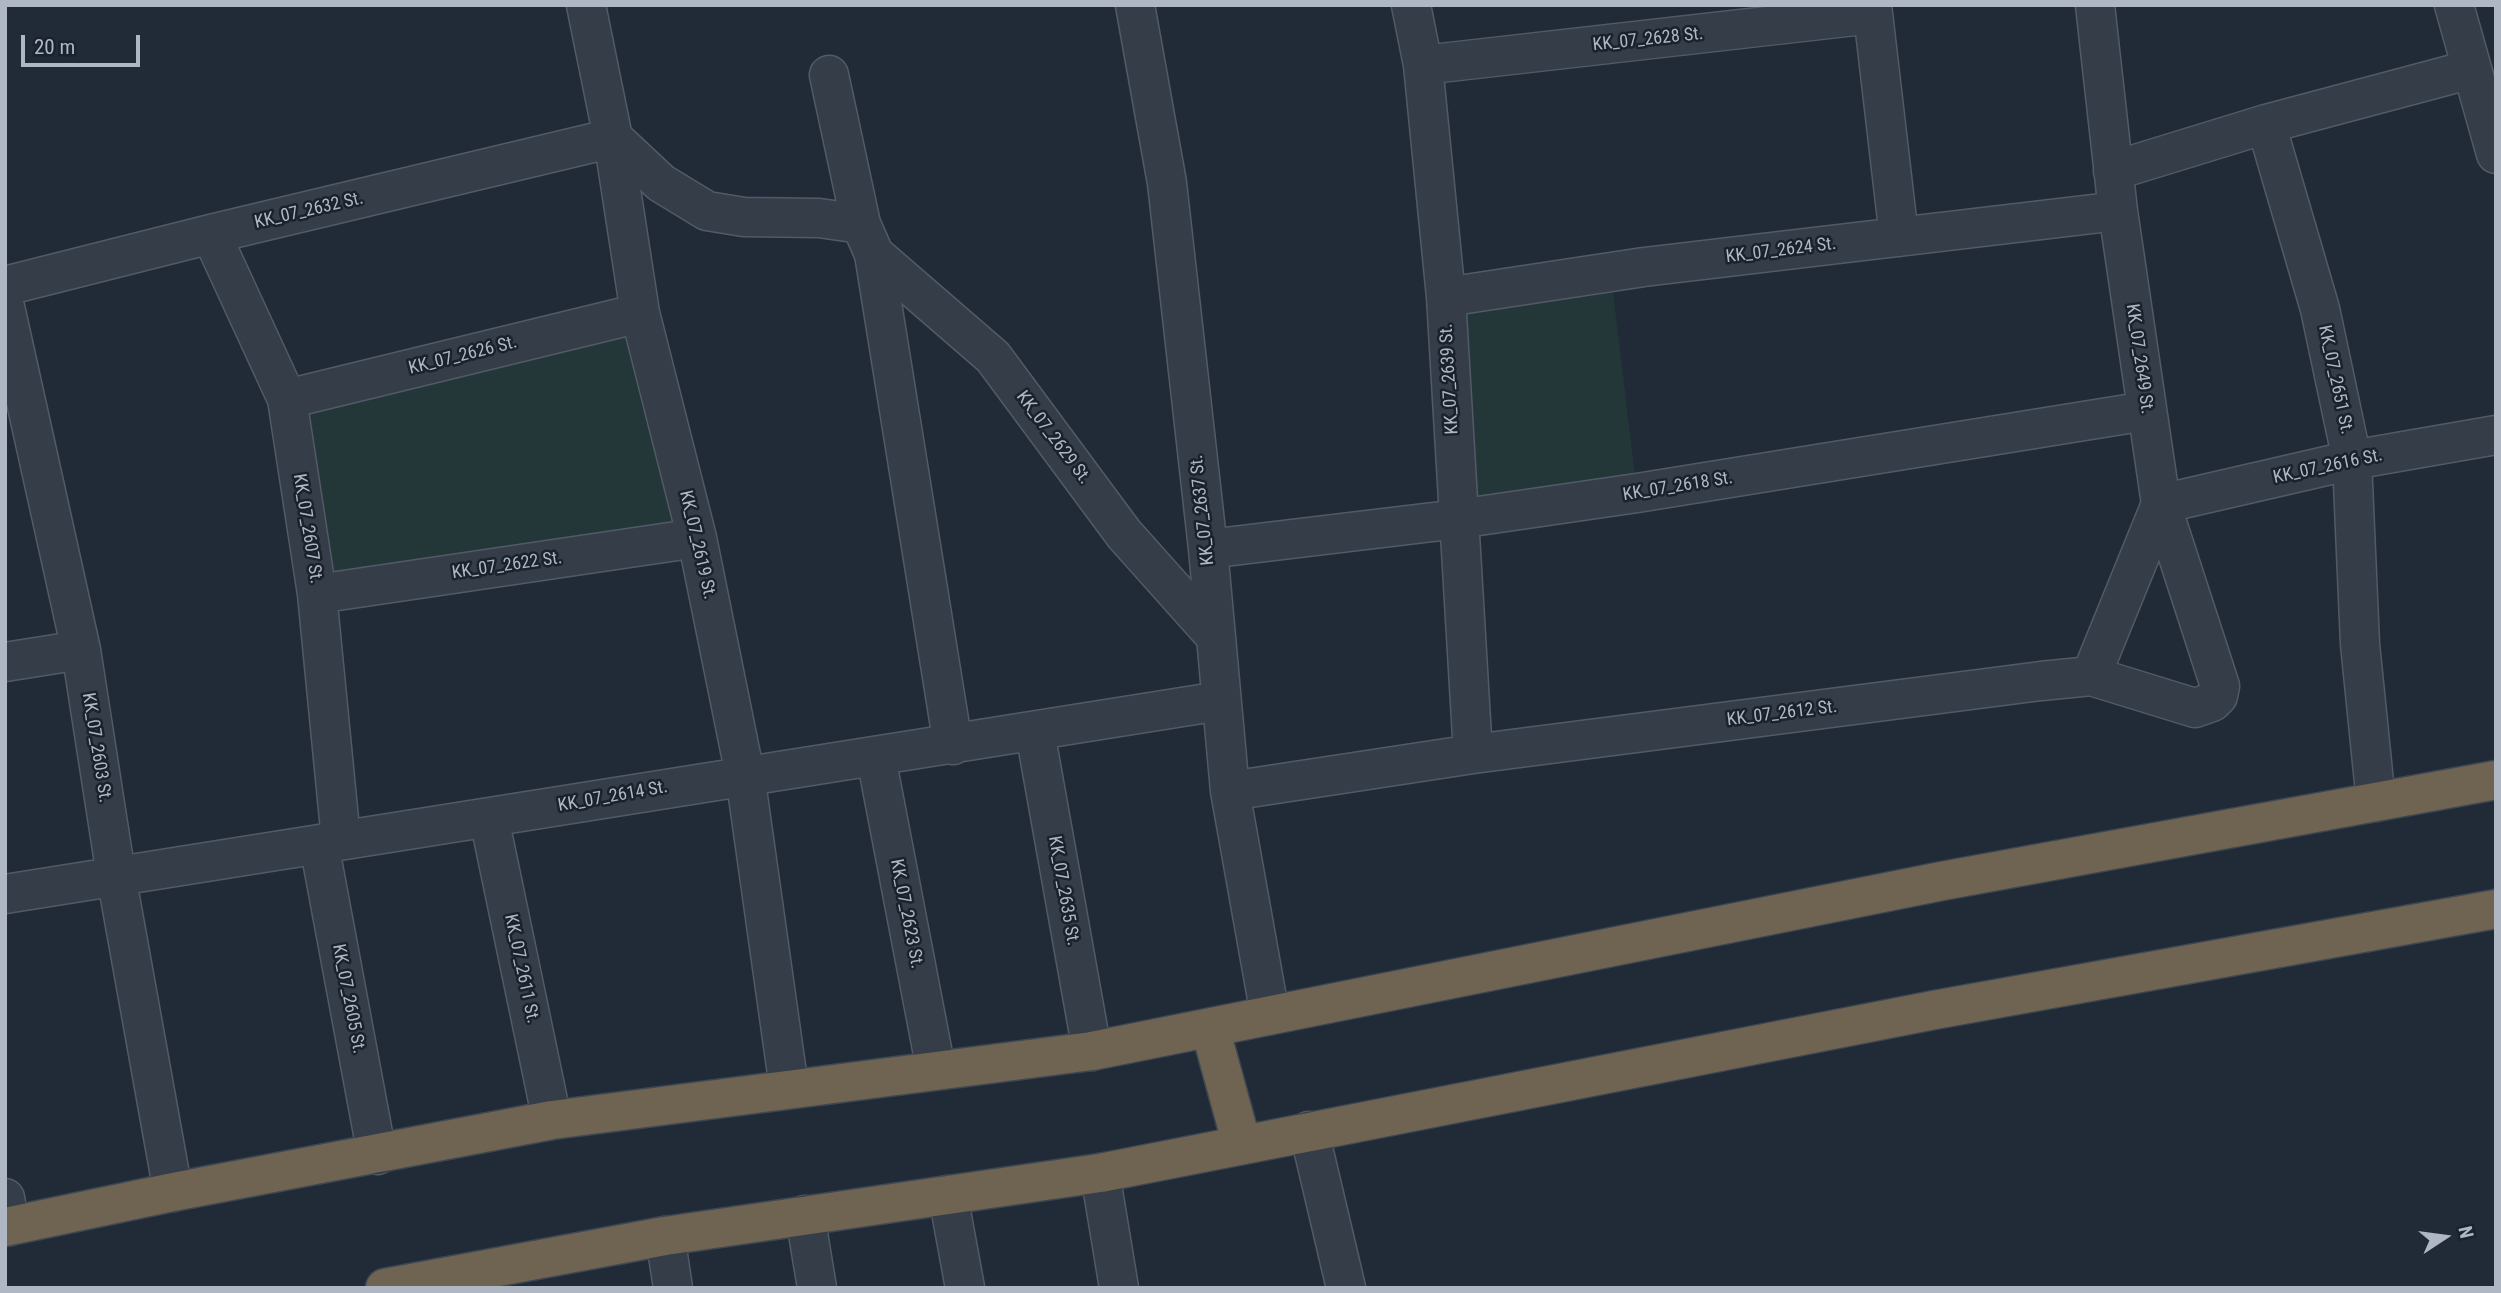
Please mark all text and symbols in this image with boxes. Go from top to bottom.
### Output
scale bar [24,21,144,65]
street label: KK_07_2628 St. [1592,23,1704,57]
text: 20 m [34,35,75,59]
street label: KK_07_2632 St. [252,188,366,234]
street label: KK_07_2624 St. [1725,234,1837,268]
street label: KK_07_2649 St. [2121,303,2157,415]
street label: KK_07_2639 St. [1436,323,1464,435]
street label: KK_07_2651 St. [2313,323,2357,437]
street label: KK_07_2626 St. [407,332,519,380]
street label: KK_07_2629 St. [1011,387,1095,489]
street label: KK_07_2616 St. [2271,445,2385,489]
street label: KK_07_2637 St. [1186,454,1220,566]
street label: KK_07_2618 St. [1621,468,1735,506]
street label: KK_07_2607 St. [288,472,326,586]
street label: KK_07_2619 St. [674,488,720,602]
street label: KK_07_2622 St. [451,548,563,584]
street label: KK_07_2603 St. [77,691,115,805]
street label: KK_07_2612 St. [1726,697,1838,731]
street label: KK_07_2614 St. [556,777,670,817]
street label: KK_07_2635 St. [1043,834,1083,948]
street label: KK_07_2623 St. [885,857,927,971]
street label: KK_07_2611 St. [499,912,543,1026]
street label: KK_07_2605 St. [327,942,369,1056]
north arrow [2410,1202,2480,1272]
text: N [2453,1224,2478,1240]

